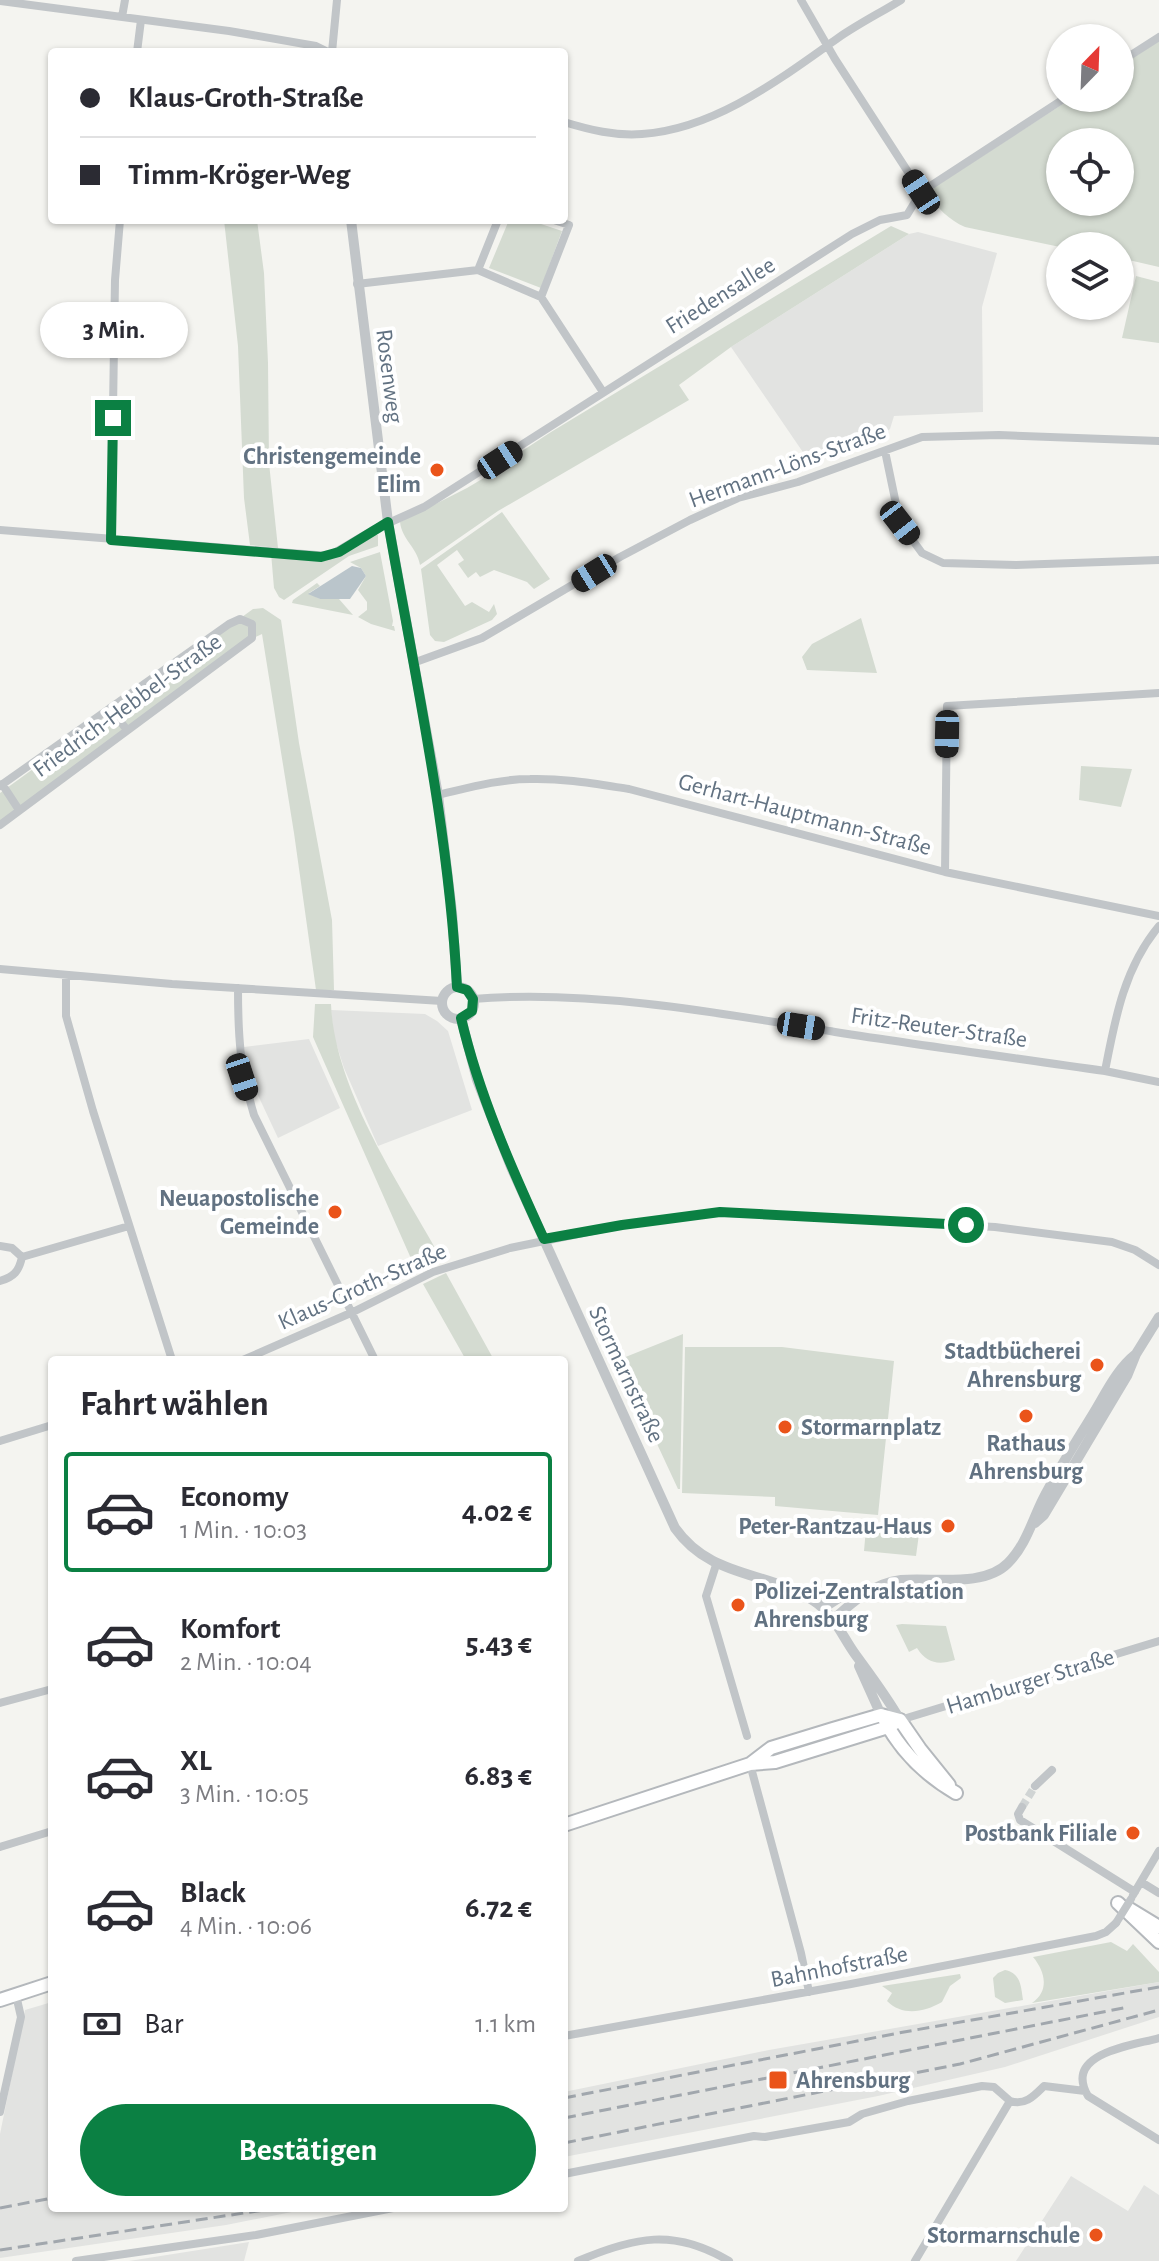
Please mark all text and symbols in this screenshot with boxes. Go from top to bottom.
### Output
north arrow [1046,24,1134,112]
map controls [1046,24,1134,320]
text: Klaus-Groth-Straße [128,83,364,113]
button: locate [1046,128,1134,216]
text: Timm-Kröger-Weg [128,160,350,190]
car [898,165,944,219]
button: layers [1046,232,1134,320]
street label: Friedensallee [662,253,779,339]
callout: 3 Min. [39,302,187,358]
text: 3 Min. [83,317,145,343]
street label: Rosenweg [371,328,407,425]
route end [95,400,131,436]
street label: Hermann-Löns-Straße [686,419,889,513]
car [473,437,527,483]
place label: Christengemeinde Elim [243,445,421,497]
marker: Christengemeinde Elim [428,461,446,479]
car [876,497,924,549]
car [567,550,621,596]
street label: Friedrich-Hebbel-Straße [29,630,226,782]
car [935,710,959,758]
street label: Gerhart-Hauptmann-Straße [676,770,934,860]
street label: Fritz-Reuter-Straße [849,1004,1029,1052]
car [775,1010,827,1042]
car [223,1050,261,1104]
place label: Neuapostolische Gemeinde [159,1187,319,1239]
marker: Neuapostolische Gemeinde [326,1203,344,1221]
route start [948,1207,984,1243]
street label: Klaus-Groth-Straße [275,1239,450,1335]
street label: Stormarnstraße [584,1302,668,1446]
place label: Stadtbücherei Ahrensburg [944,1340,1082,1392]
marker: Stadtbücherei Ahrensburg [1088,1356,1106,1374]
text: Fahrt wählen [80,1386,269,1422]
marker: Rathaus Ahrensburg [1017,1407,1035,1425]
place label: Stormarnplatz [801,1416,941,1440]
marker: Stormarnplatz [776,1418,794,1436]
place label: Rathaus Ahrensburg [969,1432,1084,1484]
icon: car [84,1476,156,1548]
text: Economy [180,1482,289,1512]
text: 4.02 € [462,1497,532,1527]
place label: Peter-Rantzau-Haus [738,1515,932,1539]
text: 1 Min. · 10:03 [180,1517,307,1543]
marker: Peter-Rantzau-Haus [939,1517,957,1535]
place label: Polizei-Zentralstation Ahrensburg [754,1580,964,1632]
marker: Polizei-Zentralstation Ahrensburg [729,1596,747,1614]
icon: car [84,1608,156,1680]
text: Komfort [180,1614,280,1644]
text: 5.43 € [466,1629,532,1659]
street label: Hamburger Straße [943,1645,1117,1719]
text: 2 Min. · 10:04 [180,1649,312,1675]
icon: car [84,1740,156,1812]
text: XL [180,1746,212,1776]
text: 6.83 € [464,1761,532,1791]
text: 3 Min. · 10:05 [180,1781,309,1807]
place label: Postbank Filiale [964,1822,1117,1846]
marker: Postbank Filiale [1124,1824,1142,1842]
icon: car [84,1872,156,1944]
text: Black [180,1878,246,1908]
text: 6.72 € [465,1893,532,1923]
text: 4 Min. · 10:06 [180,1913,312,1939]
street label: Bahnhofstraße [769,1942,910,1992]
icon: cash [80,2002,124,2046]
text: Bar [144,2009,183,2039]
text: 1.1 km [475,2011,536,2037]
marker: Ahrensburg [767,2069,789,2091]
place label: Ahrensburg [796,2069,911,2093]
button: Bestätigen [80,2104,536,2196]
place label: Stormarnschule [927,2224,1080,2248]
marker: Stormarnschule [1087,2226,1105,2244]

